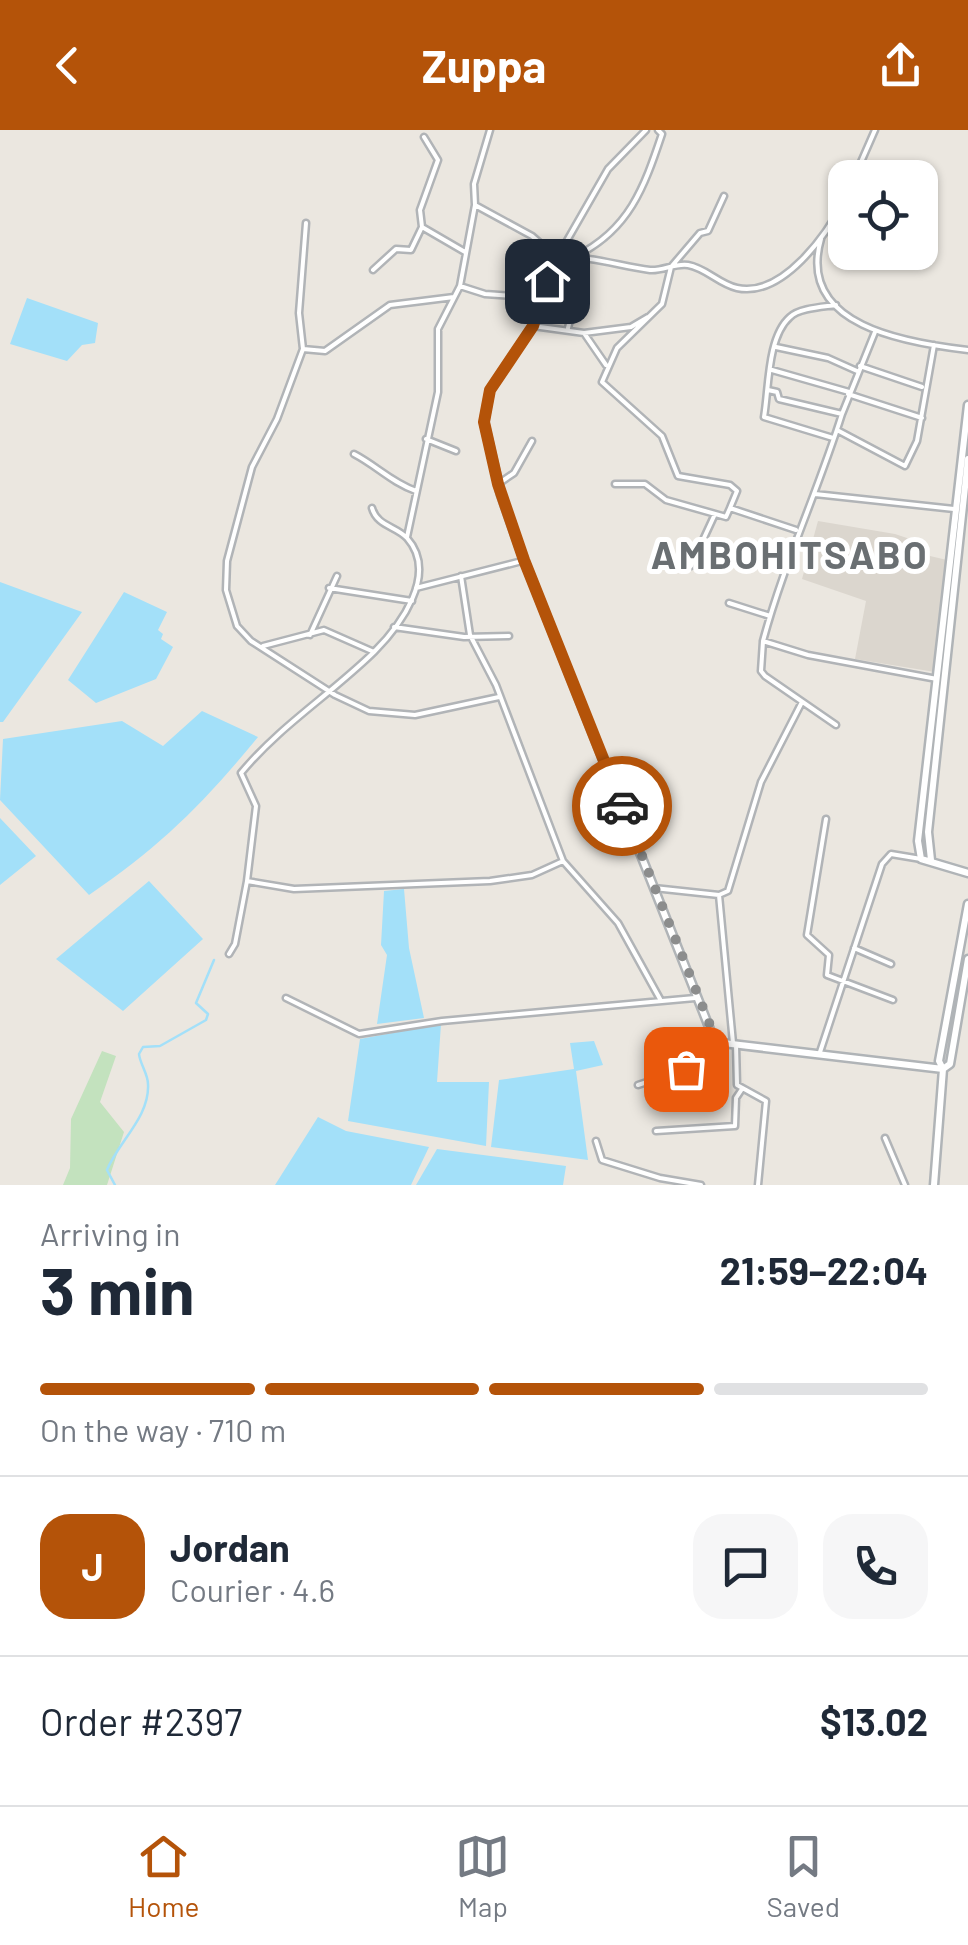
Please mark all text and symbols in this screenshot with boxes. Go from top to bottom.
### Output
icon: back [40,38,95,93]
text: Zuppa [422,38,546,92]
icon: share [873,38,928,93]
map controls [828,160,938,270]
button: locate [828,160,938,270]
pin [505,239,590,324]
icon: home [520,254,575,309]
district label: AMBOHITSABO [651,531,929,577]
courier [572,756,672,856]
icon: car [595,779,650,834]
pin [644,1027,729,1112]
icon: bag [659,1042,714,1097]
text: Arriving in [40,1214,180,1252]
text: 21:59–22:04 [720,1247,928,1293]
text: 3 min [40,1250,195,1328]
text: On the way · 710 m [40,1410,286,1448]
button: chat [693,1514,798,1619]
button: phone [823,1514,928,1619]
text: Jordan [170,1524,290,1570]
text: J [81,1543,104,1589]
text: Courier · 4.6 [170,1570,335,1608]
text: Order #2397 [40,1698,242,1744]
text: $13.02 [820,1698,928,1744]
tab: Home [128,1829,199,1923]
tab: Map [455,1829,510,1923]
tab: Saved [767,1829,840,1923]

